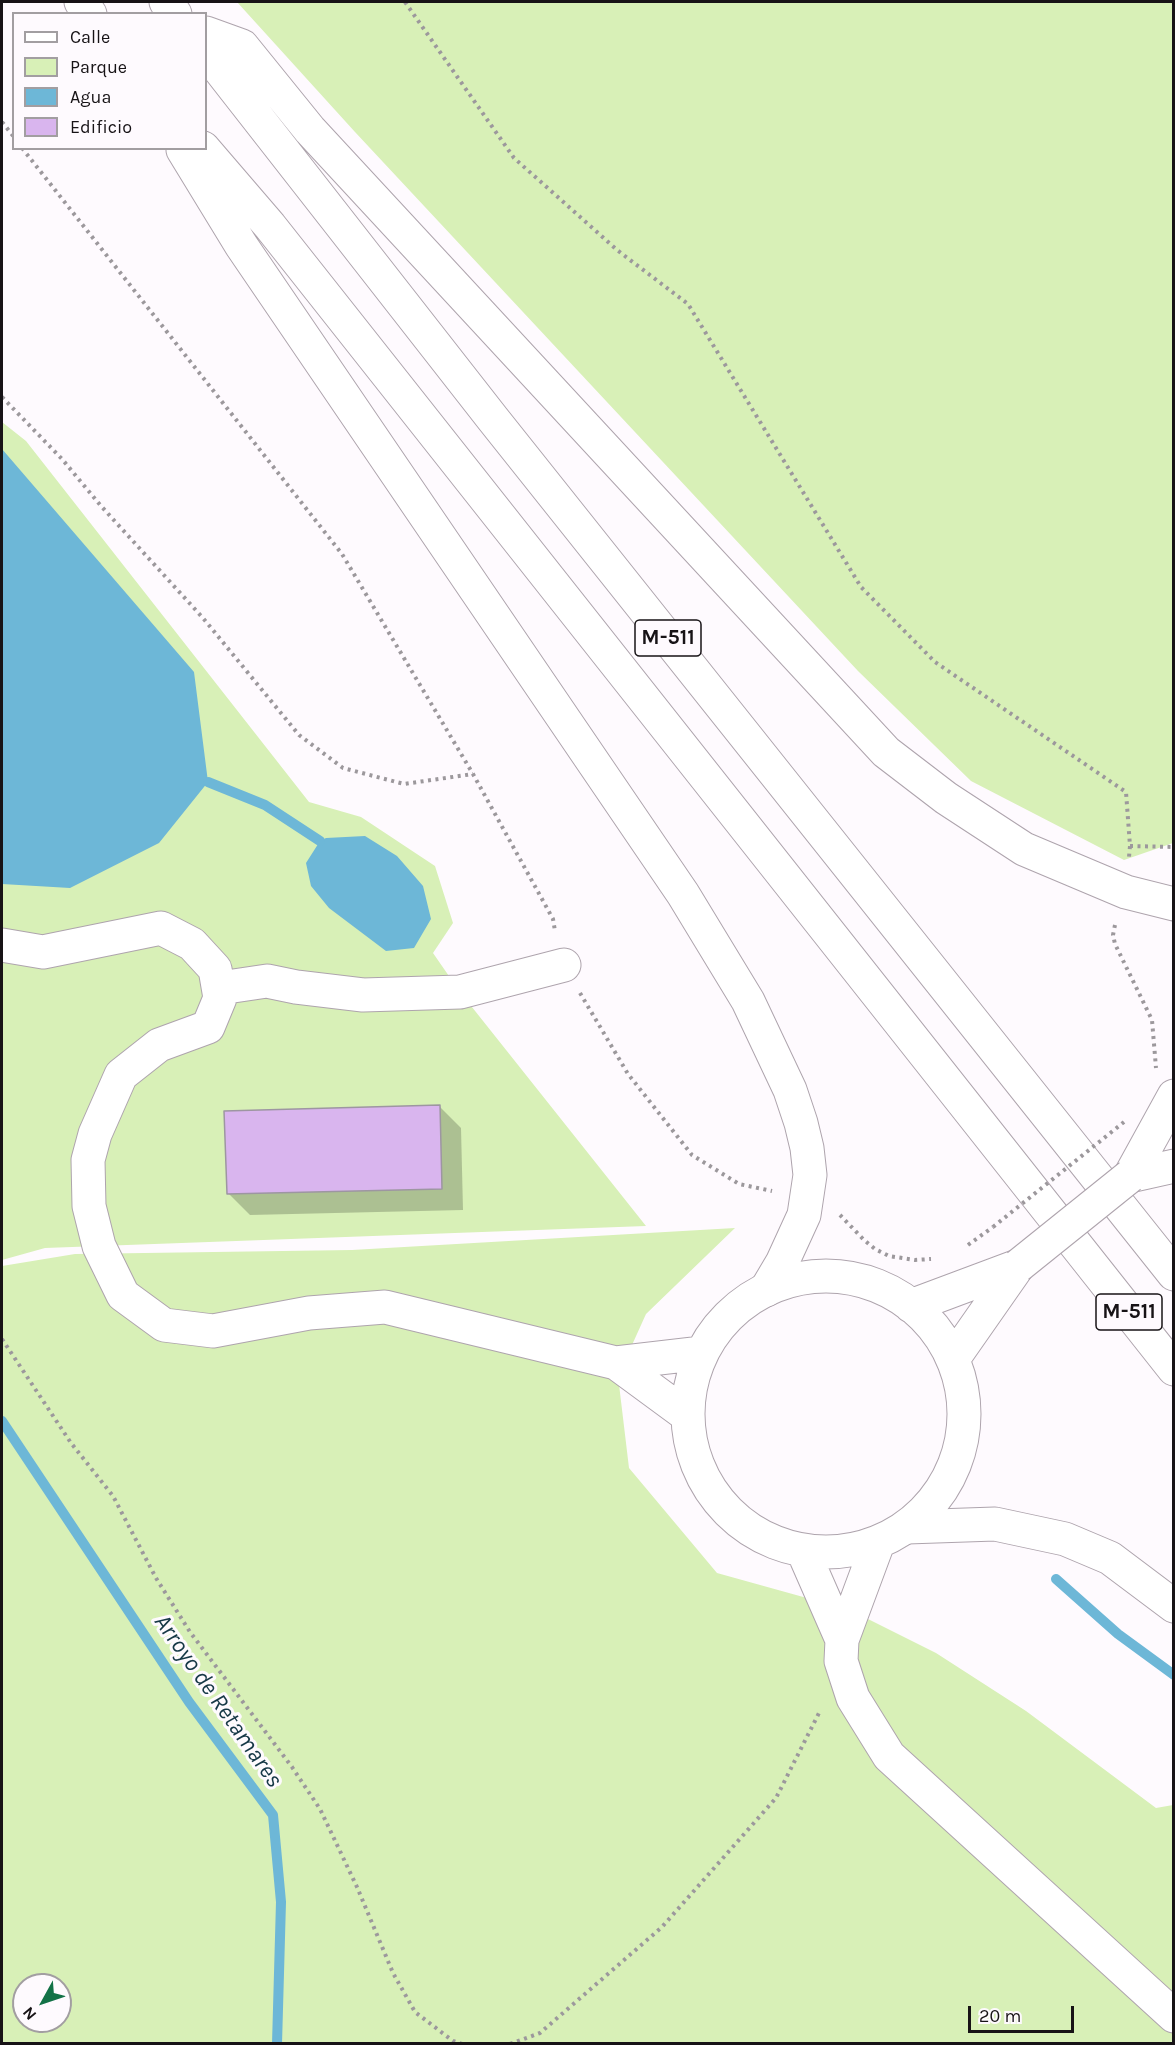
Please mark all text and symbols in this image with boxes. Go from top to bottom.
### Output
legend [12,12,207,150]
text: Calle [70,26,110,48]
text: Parque [70,56,127,78]
text: Agua [70,86,111,108]
text: Edificio [70,116,132,138]
road number: M-511 [635,620,701,656]
road number: M-511 [1096,1294,1162,1330]
water label: Arroyo de Retamares [148,1609,288,1793]
north arrow [12,1973,72,2033]
scale bar [971,1994,1078,2032]
text: N [18,2003,40,2024]
text: 20 m [979,2005,1021,2027]

